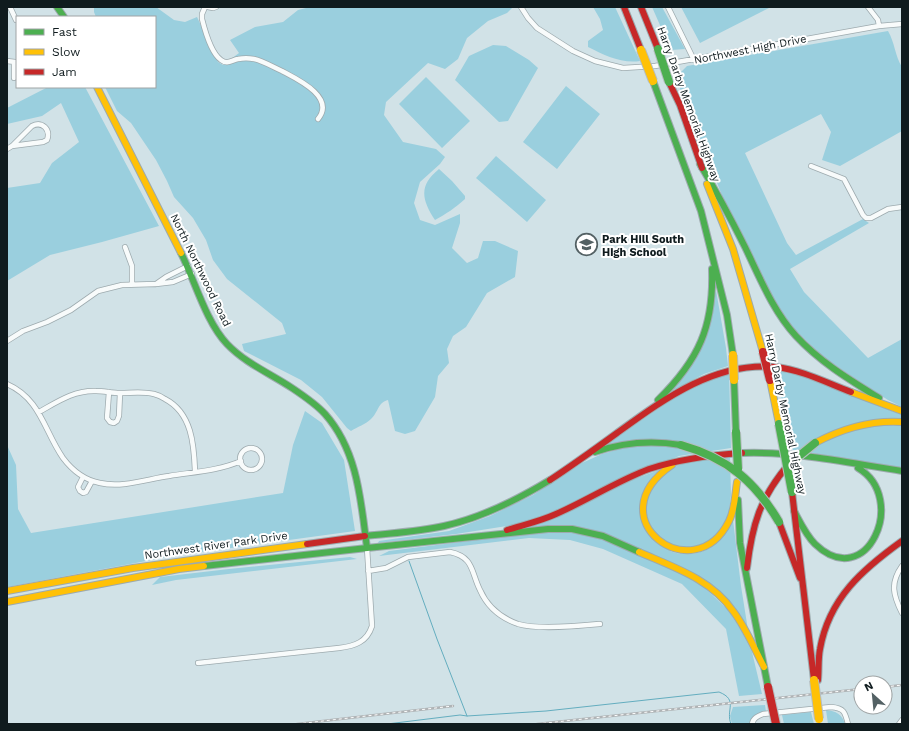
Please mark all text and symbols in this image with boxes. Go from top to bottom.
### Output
legend [16,16,156,88]
text: Fast [52,25,77,39]
street label: Harry Darby Memorial Highway [654,25,723,184]
street label: Northwest High Drive [693,32,807,67]
text: Slow [52,45,80,59]
text: Jam [52,65,77,79]
street label: North Northwood Road [168,212,234,329]
school or university icon: Park Hill South High School [574,232,600,258]
place label: Park Hill South High School [602,233,684,259]
street label: Harry Darby Memorial Highway [762,332,809,496]
street label: Northwest River Park Drive [144,529,288,562]
north arrow [853,675,893,715]
text: N [862,679,875,694]

